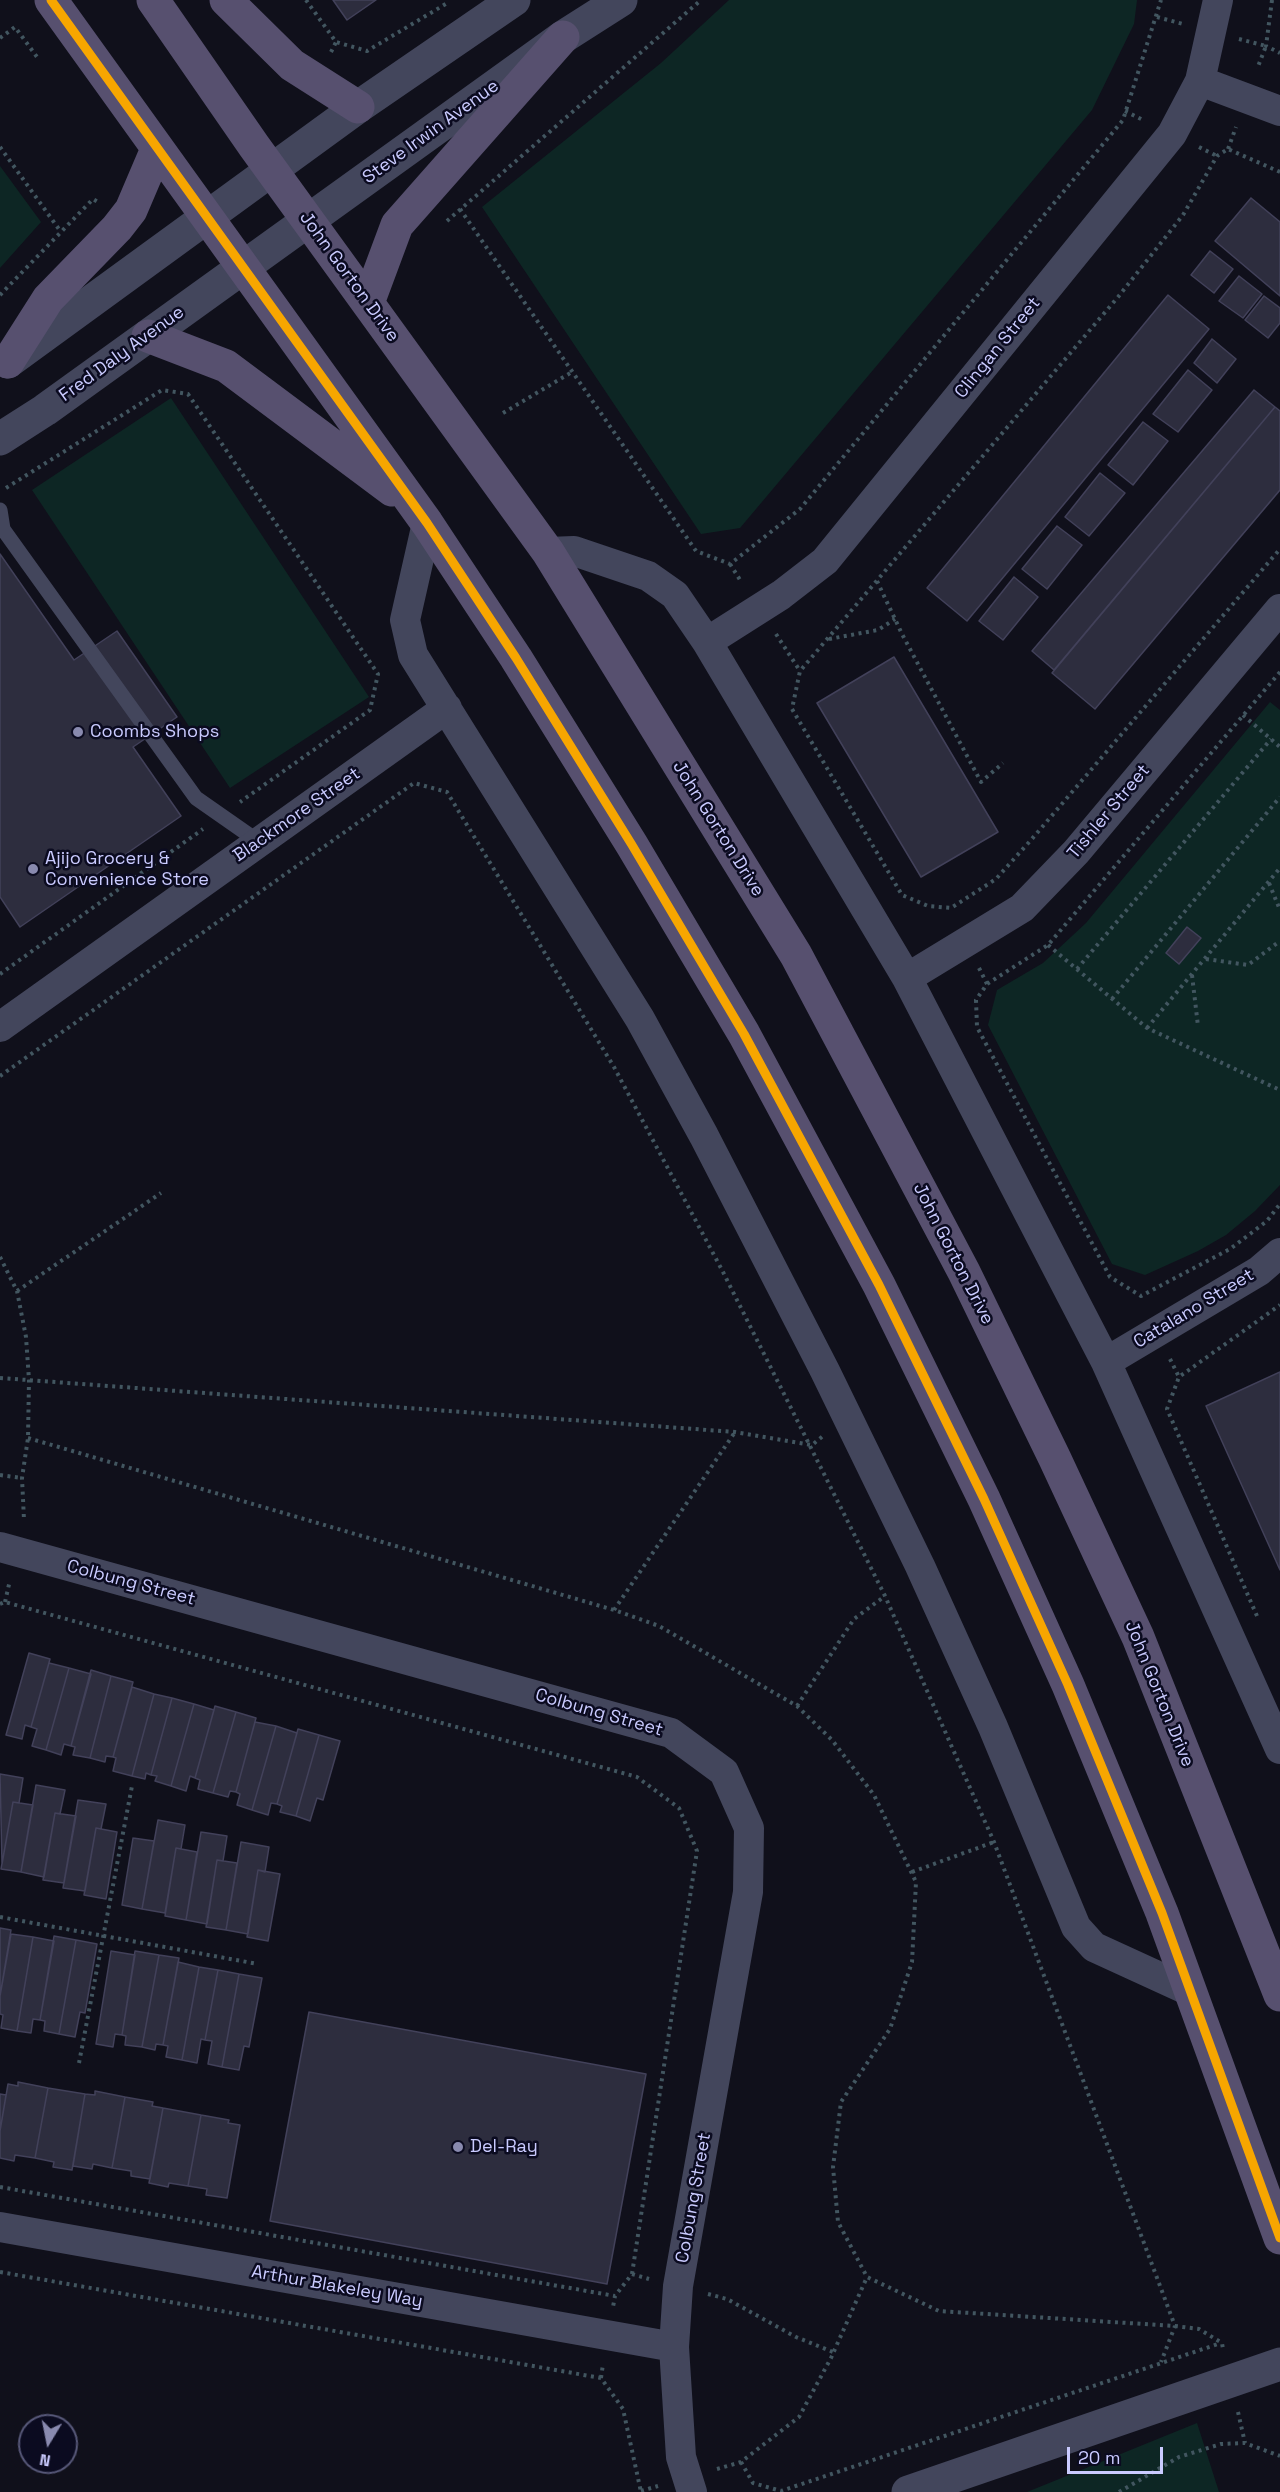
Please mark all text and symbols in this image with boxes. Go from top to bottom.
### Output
street label: Steve Irwin Avenue [359,75,503,189]
street label: John Gorton Drive [295,208,403,346]
street label: Clingan Street [951,293,1045,403]
street label: Fred Daly Avenue [55,301,189,407]
place label: Coombs Shops [90,721,219,743]
marker: Coombs Shops [71,725,85,739]
street label: John Gorton Drive [668,757,768,901]
street label: Tishler Street [1063,760,1155,864]
street label: Blackmore Street [229,763,365,867]
place label: Ajijo Grocery & Convenience Store [45,848,209,890]
marker: Ajijo Grocery & Convenience Store [26,862,40,876]
street label: John Gorton Drive [908,1180,998,1328]
street label: Catalano Street [1130,1265,1258,1353]
street label: Colbung Street [64,1555,198,1611]
street label: John Gorton Drive [1120,1618,1198,1770]
street label: Colbung Street [533,1684,665,1742]
street label: Colbung Street [672,2131,716,2265]
place label: Del-Ray [470,2136,538,2158]
marker: Del-Ray [451,2140,465,2154]
street label: Arthur Blakeley Way [250,2261,424,2313]
north arrow [18,2414,78,2474]
scale bar [1070,2435,1166,2473]
text: 20 m [1078,2446,1121,2469]
text: N [38,2449,52,2472]

